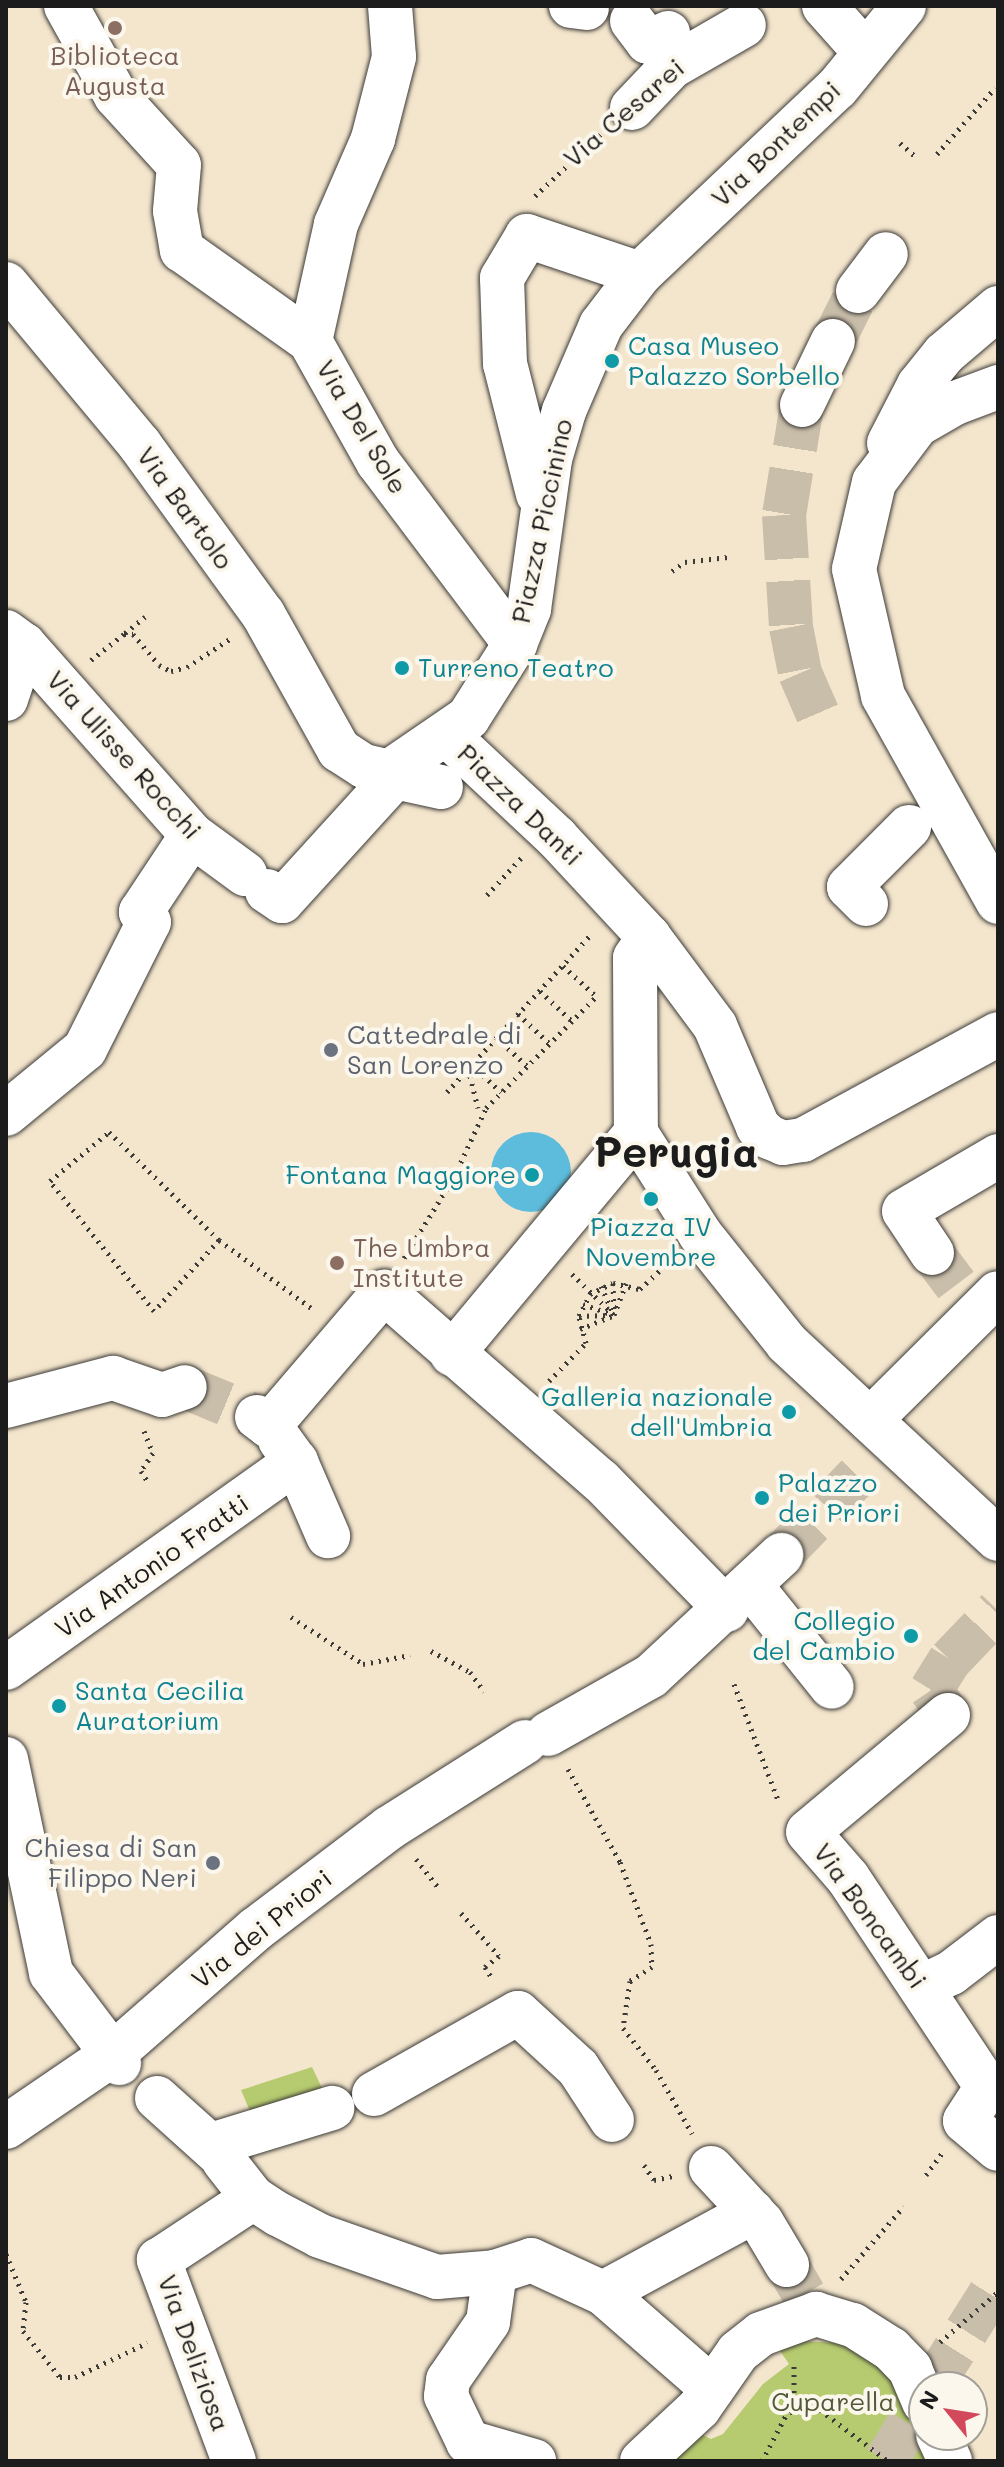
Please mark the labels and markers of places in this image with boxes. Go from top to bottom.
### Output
marker: Biblioteca Augusta [106,19,124,37]
place label: Biblioteca Augusta [50,40,180,102]
place label: Casa Museo Palazzo Sorbello [628,330,840,392]
marker: Casa Museo Palazzo Sorbello [603,352,621,370]
place label: Turreno Teatro [418,652,614,684]
marker: Turreno Teatro [393,659,411,677]
place label: Cattedrale di San Lorenzo [347,1019,522,1080]
marker: Cattedrale di San Lorenzo [322,1041,340,1059]
place label: Fontana Maggiore [285,1159,516,1191]
marker: Fontana Maggiore [523,1166,541,1184]
marker: Piazza IV Novembre [642,1190,660,1208]
place label: Piazza IV Novembre [586,1211,716,1272]
place label: The Umbra Institute [353,1232,490,1294]
marker: The Umbra Institute [328,1254,346,1272]
place label: Galleria nazionale dell'Umbria [541,1381,773,1442]
marker: Galleria nazionale dell'Umbria [780,1403,798,1421]
place label: Palazzo dei Priori [778,1467,900,1528]
marker: Palazzo dei Priori [753,1489,771,1507]
place label: Collegio del Cambio [752,1605,895,1666]
marker: Collegio del Cambio [902,1627,920,1645]
place label: Santa Cecilia Auratorium [75,1675,245,1736]
marker: Santa Cecilia Auratorium [50,1697,68,1715]
place label: Chiesa di San Filippo Neri [25,1832,197,1894]
marker: Chiesa di San Filippo Neri [204,1854,222,1872]

